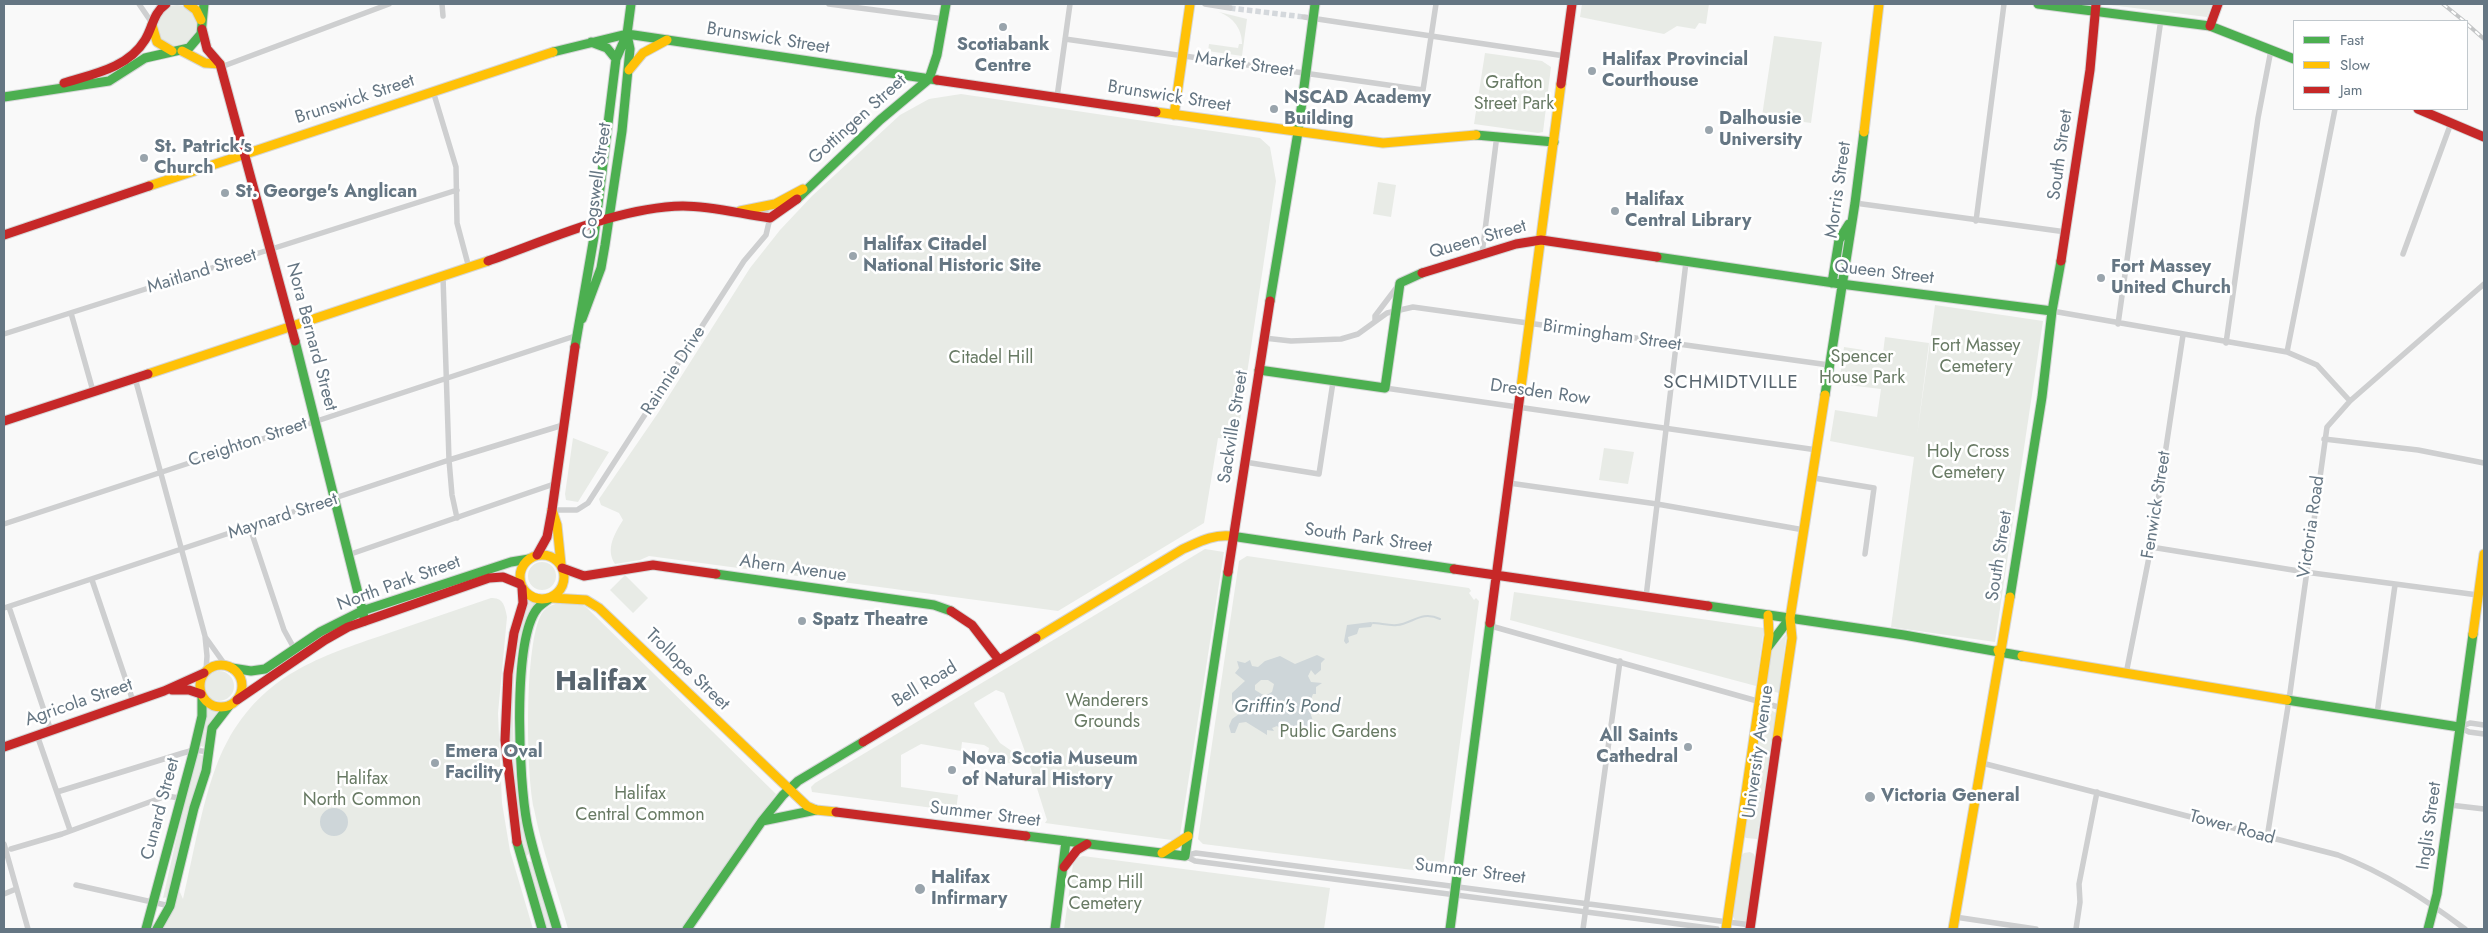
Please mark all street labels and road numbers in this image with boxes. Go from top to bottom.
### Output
street label: Brunswick Street [705,19,831,59]
street label: Market Street [1193,47,1295,83]
street label: Brunswick Street [293,71,417,129]
street label: Gottingen Street [805,71,911,169]
street label: Brunswick Street [1106,77,1232,117]
street label: South Street [2044,108,2078,202]
street label: Cogswell Street [579,121,617,241]
street label: Morris Street [1822,140,1856,240]
street label: Queen Street [1427,216,1529,264]
street label: Maitland Street [145,245,259,299]
street label: Queen Street [1833,256,1935,290]
street label: Nora Bernard Street [281,261,341,413]
street label: Birmingham Street [1541,316,1683,356]
street label: Rainnie Drive [637,322,711,420]
street label: Sackville Street [1214,369,1254,485]
street label: Dresden Row [1489,375,1591,411]
street label: Creighton Street [186,414,310,472]
street label: Fenwick Street [2138,450,2176,560]
street label: Victoria Road [2294,474,2330,580]
street label: Maynard Street [225,489,341,545]
street label: South Street [1982,509,2018,603]
street label: South Park Street [1303,519,1433,559]
street label: Ahern Avenue [738,551,848,587]
street label: North Park Street [334,552,464,616]
street label: Trollope Street [640,624,734,716]
street label: Bell Road [889,657,961,713]
street label: Agricola Street [22,674,136,732]
street label: University Avenue [1739,684,1779,820]
street label: Cunard Street [137,756,185,862]
street label: Inglis Street [2413,781,2447,871]
street label: Summer Street [929,798,1041,832]
street label: Tower Road [2187,806,2277,850]
street label: Summer Street [1414,855,1526,889]

